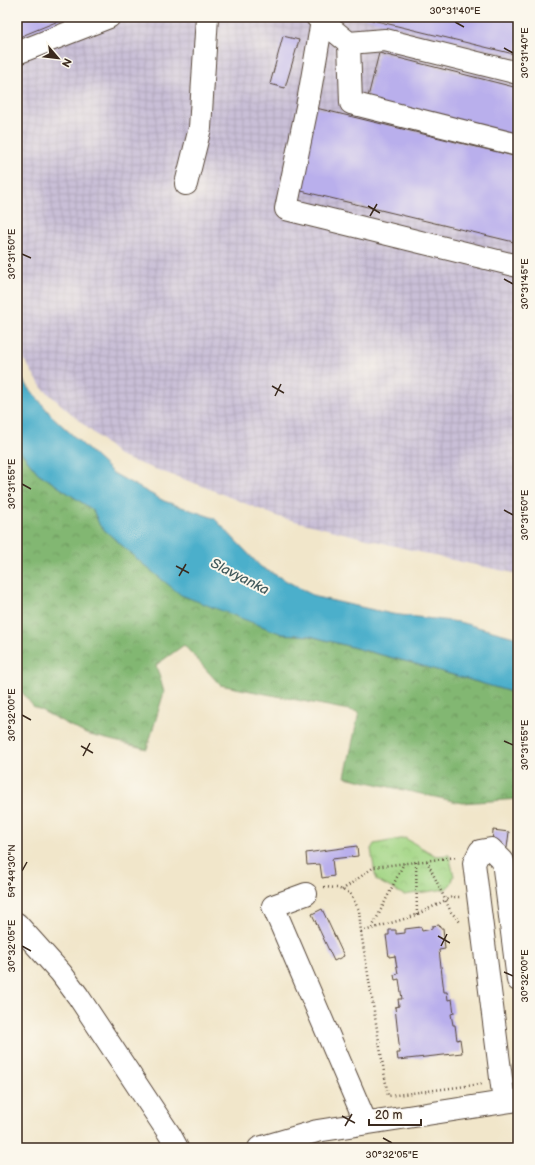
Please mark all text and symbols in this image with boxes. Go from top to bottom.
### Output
text: 30°31'40"E [429,5,481,17]
text: 30°31'40"E [519,27,531,79]
north arrow [38,38,78,78]
text: N [59,56,74,69]
text: 30°31'50"E [6,228,18,279]
text: 30°31'45"E [519,258,531,310]
text: 30°31'55"E [6,458,18,509]
text: 30°31'50"E [519,489,531,540]
water label: Slavyanka [208,554,272,598]
text: 30°32'00"E [6,688,18,742]
text: 30°31'55"E [519,719,531,770]
text: 59°49'30"N [6,844,18,898]
text: 30°32'05"E [6,919,18,972]
text: 30°32'00"E [519,949,531,1003]
scale bar [369,1101,421,1127]
text: 20 m [375,1108,402,1123]
text: 30°32'05"E [366,1149,419,1161]

